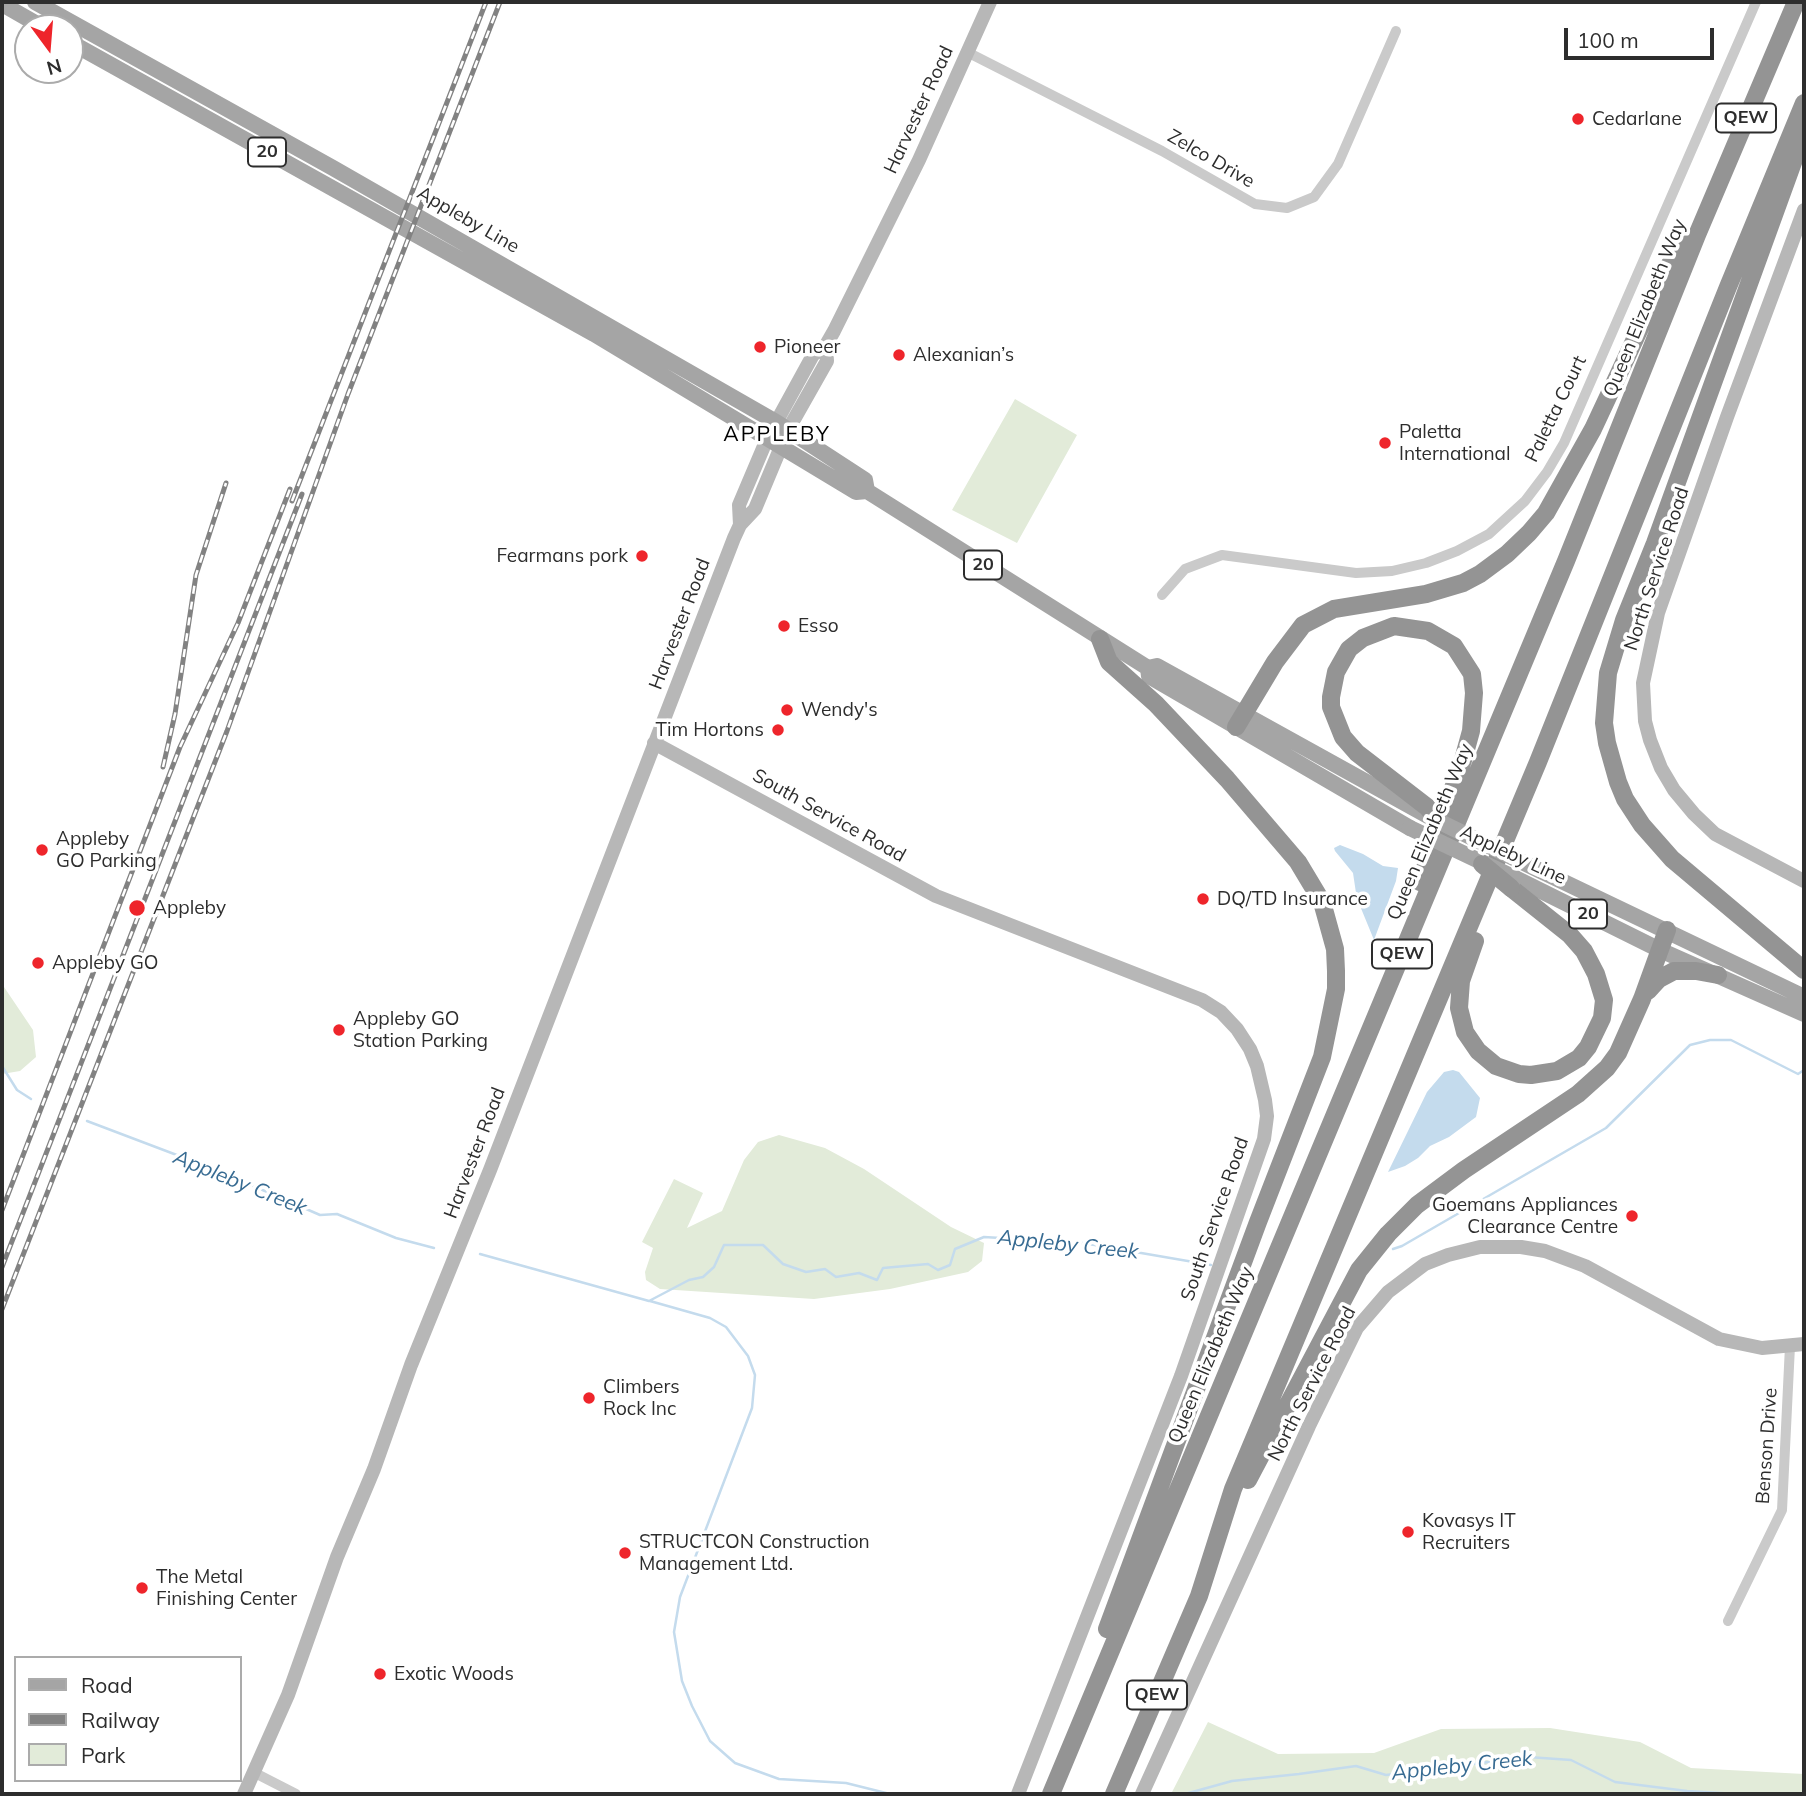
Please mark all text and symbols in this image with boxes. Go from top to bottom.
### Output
north arrow [14,14,84,84]
scale bar [1568,14,1718,58]
text: 100 m [1577,27,1639,53]
street label: Harvester Road [879,42,959,178]
text: N [44,54,64,81]
road number: QEW [1716,104,1776,132]
place label: Cedarlane [1592,108,1682,130]
marker: Cedarlane [1570,111,1586,127]
street label: Zelco Drive [1163,125,1259,193]
road number: 20 [248,138,286,167]
street label: Appleby Line [413,182,523,258]
street label: Queen Elizabeth Way [1599,216,1691,400]
place label: Pioneer [774,336,840,358]
marker: Pioneer [752,339,768,355]
place label: Alexanian’s [913,344,1014,366]
marker: Alexanian’s [891,347,907,363]
street label: Paletta Court [1520,352,1592,466]
place label: Paletta International [1399,421,1510,465]
district label: APPLEBY [724,422,830,448]
marker: Paletta International [1377,435,1393,451]
street label: North Service Road [1620,484,1694,654]
place label: Fearmans pork [497,545,628,567]
marker: Fearmans pork [634,548,650,564]
road number: 20 [964,550,1002,580]
street label: Harvester Road [645,555,715,693]
place label: Esso [798,615,839,637]
marker: Esso [776,618,792,634]
place label: Wendy's [801,699,878,721]
marker: Wendy's [779,702,795,718]
place label: Tim Hortons [656,719,764,741]
marker: Tim Hortons [770,722,786,738]
street label: Queen Elizabeth Way [1382,740,1478,924]
street label: South Service Road [748,764,910,868]
street label: Appleby Line [1456,821,1570,889]
place label: Appleby GO Parking [56,828,157,872]
marker: Appleby GO Parking [34,842,50,858]
place label: DQ/TD Insurance [1217,888,1368,910]
marker: DQ/TD Insurance [1195,891,1211,907]
place label: Appleby [153,897,226,919]
marker: Appleby [127,898,147,918]
road number: 20 [1569,900,1607,929]
road number: QEW [1372,939,1432,968]
place label: Appleby GO [52,952,158,974]
marker: Appleby GO [30,955,46,971]
place label: Appleby GO Station Parking [353,1008,488,1052]
marker: Appleby GO Station Parking [331,1022,347,1038]
street label: Harvester Road [440,1084,510,1222]
street label: South Service Road [1176,1134,1254,1304]
water label: Appleby Creek [170,1145,310,1221]
place label: Goemans Appliances Clearance Centre [1432,1194,1618,1238]
marker: Goemans Appliances Clearance Centre [1624,1208,1640,1224]
water label: Appleby Creek [996,1225,1140,1265]
street label: Queen Elizabeth Way [1163,1263,1259,1447]
street label: North Service Road [1263,1303,1361,1465]
place label: Climbers Rock Inc [603,1376,680,1420]
street label: Benson Drive [1752,1387,1782,1505]
marker: Climbers Rock Inc [581,1390,597,1406]
place label: Kovasys IT Recruiters [1422,1510,1516,1554]
marker: Kovasys IT Recruiters [1400,1524,1416,1540]
place label: STRUCTCON Construction Management Ltd. [639,1531,870,1575]
marker: STRUCTCON Construction Management Ltd. [617,1545,633,1561]
place label: The Metal Finishing Center [156,1566,297,1610]
marker: The Metal Finishing Center [134,1580,150,1596]
legend [14,1656,242,1782]
place label: Exotic Woods [394,1663,514,1685]
marker: Exotic Woods [372,1666,388,1682]
text: Road [81,1672,132,1698]
road number: QEW [1127,1680,1187,1710]
text: Railway [81,1707,160,1733]
text: Park [81,1742,125,1768]
water label: Appleby Creek [1390,1746,1534,1786]

